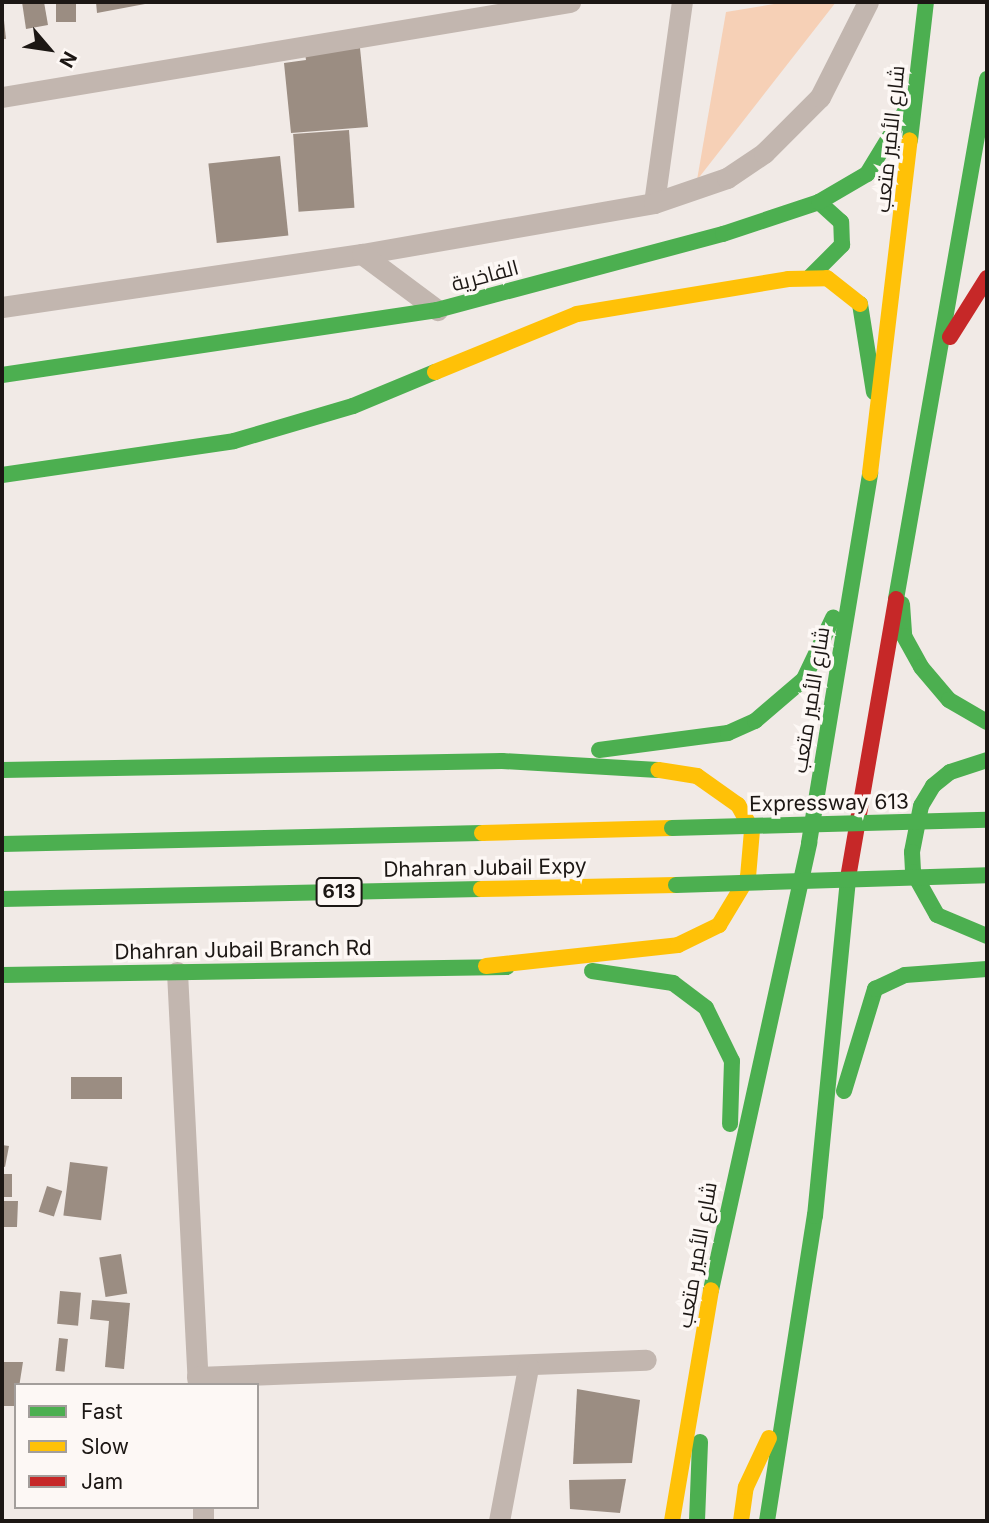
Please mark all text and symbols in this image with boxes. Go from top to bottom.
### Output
north arrow [14,14,84,84]
text: N [54,48,81,71]
street label: شارع الأمير متعب [870,64,910,214]
street label: الفاخرية [449,255,521,297]
street label: شارع الأمير متعب [787,625,835,775]
street label: Expressway 613 [749,789,909,817]
street label: Dhahran Jubail Expy [383,854,587,882]
road number: 613 [314,876,364,908]
street label: Dhahran Jubail Branch Rd [114,935,372,965]
street label: شارع الأمير متعب [672,1180,722,1330]
legend [14,1383,259,1509]
text: Fast [81,1399,123,1424]
text: Slow [81,1434,129,1459]
text: Jam [81,1469,123,1494]

